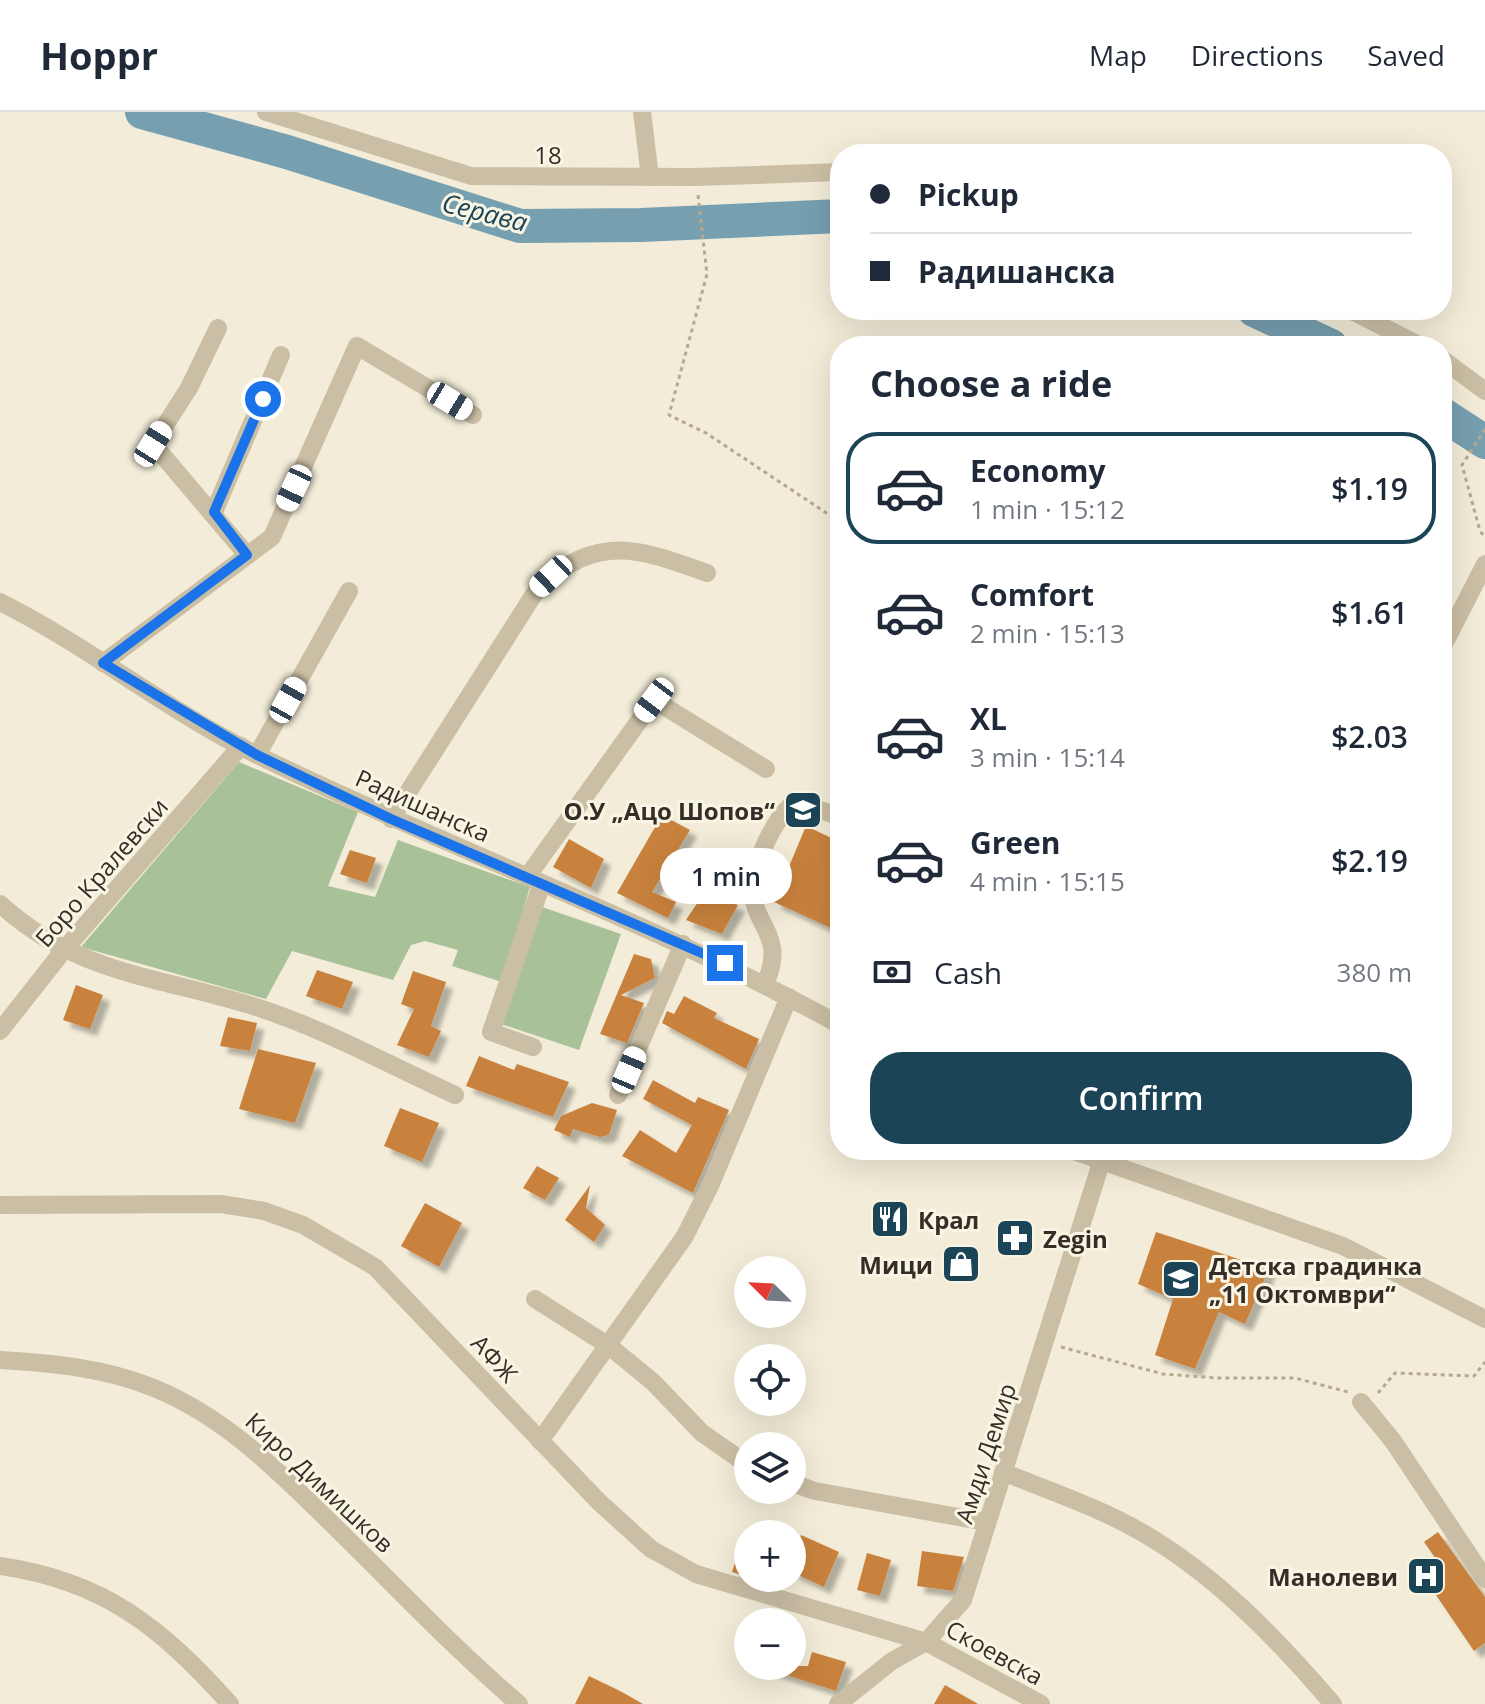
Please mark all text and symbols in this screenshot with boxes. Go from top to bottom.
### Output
text: Hoppr [40,29,158,81]
text: Map [1089,36,1147,74]
text: Directions [1191,36,1323,74]
text: Saved [1367,36,1445,74]
street label: 18 [534,138,562,171]
text: Pickup [918,174,1019,215]
water label: Серава [439,184,532,240]
text: Радишанска [918,251,1116,292]
text: Choose a ride [870,359,1112,408]
car [423,378,477,424]
route start [245,381,281,417]
car [130,417,176,471]
text: Economy [970,450,1106,491]
icon: car [874,452,946,524]
car [273,461,315,515]
text: $1.19 [1331,468,1408,509]
text: 1 min · 15:12 [970,491,1125,527]
car [525,551,577,601]
text: Comfort [970,574,1094,615]
icon: car [874,576,946,648]
text: $1.61 [1331,592,1408,633]
text: 2 min · 15:13 [970,615,1125,651]
car [266,673,310,727]
car [630,674,678,726]
text: XL [970,698,1007,739]
icon: car [874,700,946,772]
text: $2.03 [1331,716,1408,757]
text: 3 min · 15:14 [970,739,1125,775]
street label: Радишанска [351,761,495,849]
school or university icon: О.У „Ацо Шопов“ [782,789,824,831]
street label: Боро Кралевски [27,791,175,953]
place label: О.У „Ацо Шопов“ [563,794,775,827]
text: Green [970,822,1061,863]
icon: car [874,824,946,896]
text: $2.19 [1331,840,1408,881]
callout: 1 min [659,847,791,903]
text: 1 min [691,858,761,894]
text: 4 min · 15:15 [970,863,1125,899]
route end [707,945,743,981]
icon: cash [870,950,914,994]
text: Cash [934,952,1002,993]
text: 380 m [1337,954,1412,990]
car [609,1043,649,1097]
button: Confirm [870,1052,1412,1144]
restaurant icon: Крал [869,1198,911,1240]
place label: Крал [918,1203,979,1236]
pharmacy icon: Zegin [994,1217,1036,1259]
place label: Zegin [1043,1222,1108,1255]
shop icon: Мици [940,1243,982,1285]
place label: Мици [859,1248,933,1281]
place label: Детска градинка „11 Октомври“ [1209,1249,1422,1310]
north arrow [734,1256,806,1328]
map controls [734,1256,806,1680]
school or university icon: Детска градинка „11 Октомври“ [1160,1258,1202,1300]
street label: АФЖ [464,1327,526,1390]
button: locate [734,1344,806,1416]
street label: Амди Демир [947,1379,1023,1527]
street label: Киро Димишков [239,1405,401,1559]
button: layers [734,1432,806,1504]
button: + [734,1520,806,1592]
hospital icon: Манолеви [1405,1555,1447,1597]
place label: Манолеви [1268,1560,1398,1593]
button: − [734,1608,806,1680]
street label: Скоевска [940,1612,1050,1692]

